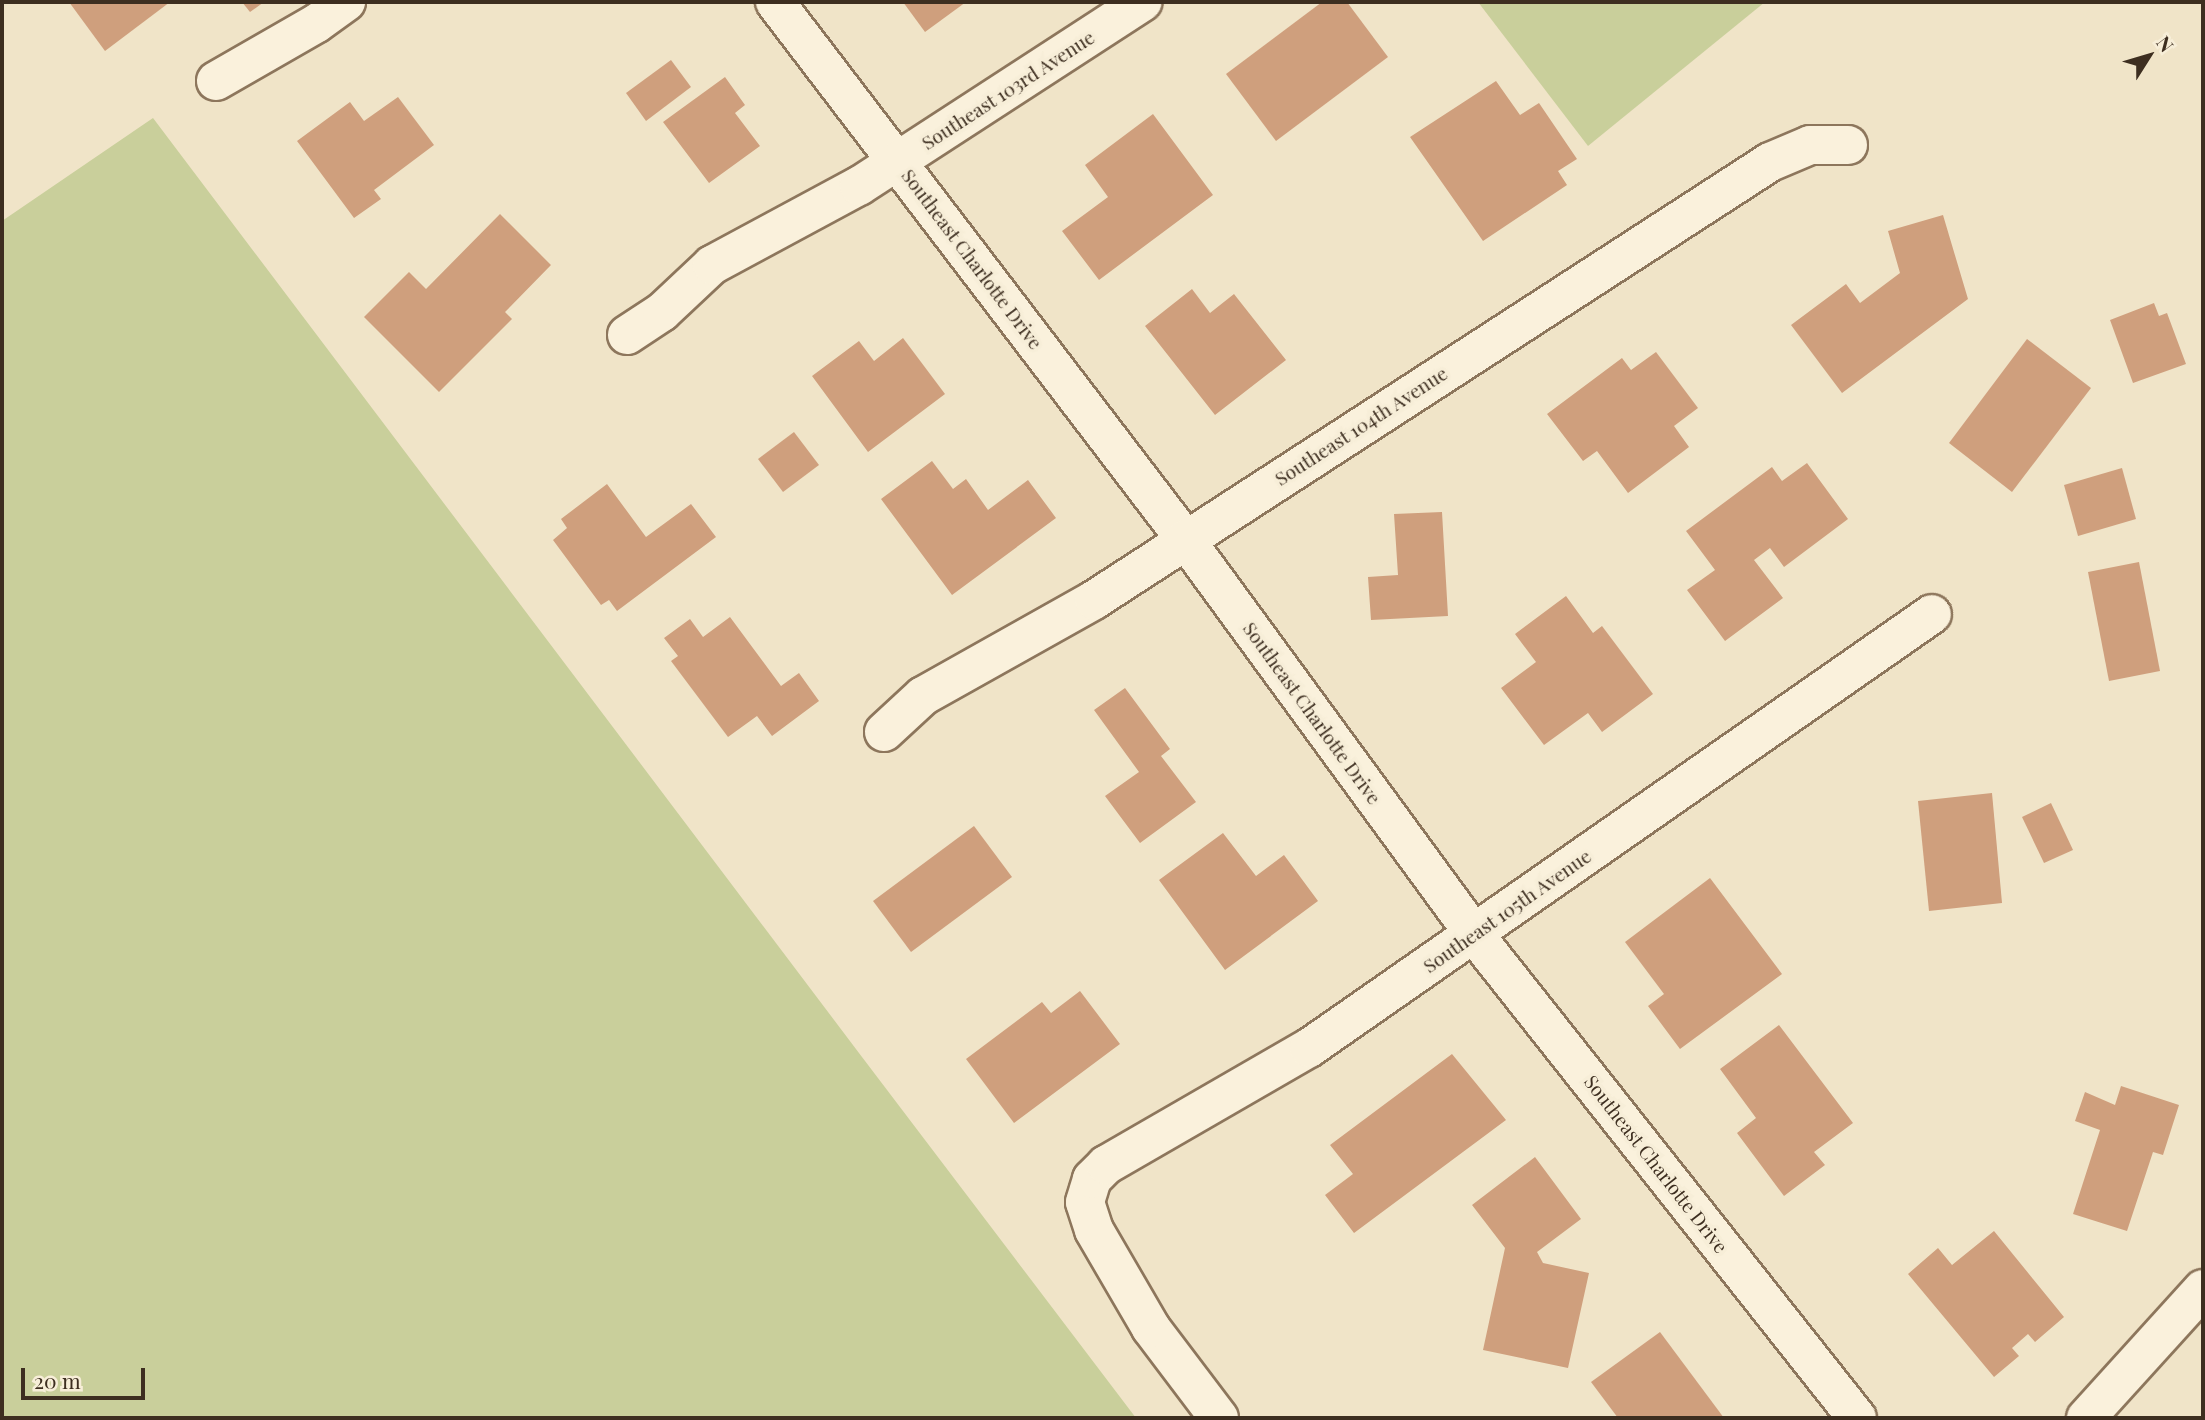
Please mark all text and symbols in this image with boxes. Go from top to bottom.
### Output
north arrow [2114,21,2184,91]
street label: Southeast 103rd Avenue [917,25,1099,155]
text: N [2151,30,2180,57]
street label: Southeast Charlotte Drive [897,164,1047,354]
street label: Southeast 104th Avenue [1270,361,1452,491]
street label: Southeast Charlotte Drive [1238,617,1386,809]
street label: Southeast 105th Avenue [1418,844,1596,978]
street label: Southeast Charlotte Drive [1579,1070,1733,1258]
scale bar [24,1354,149,1398]
text: 20 m [34,1366,81,1394]

